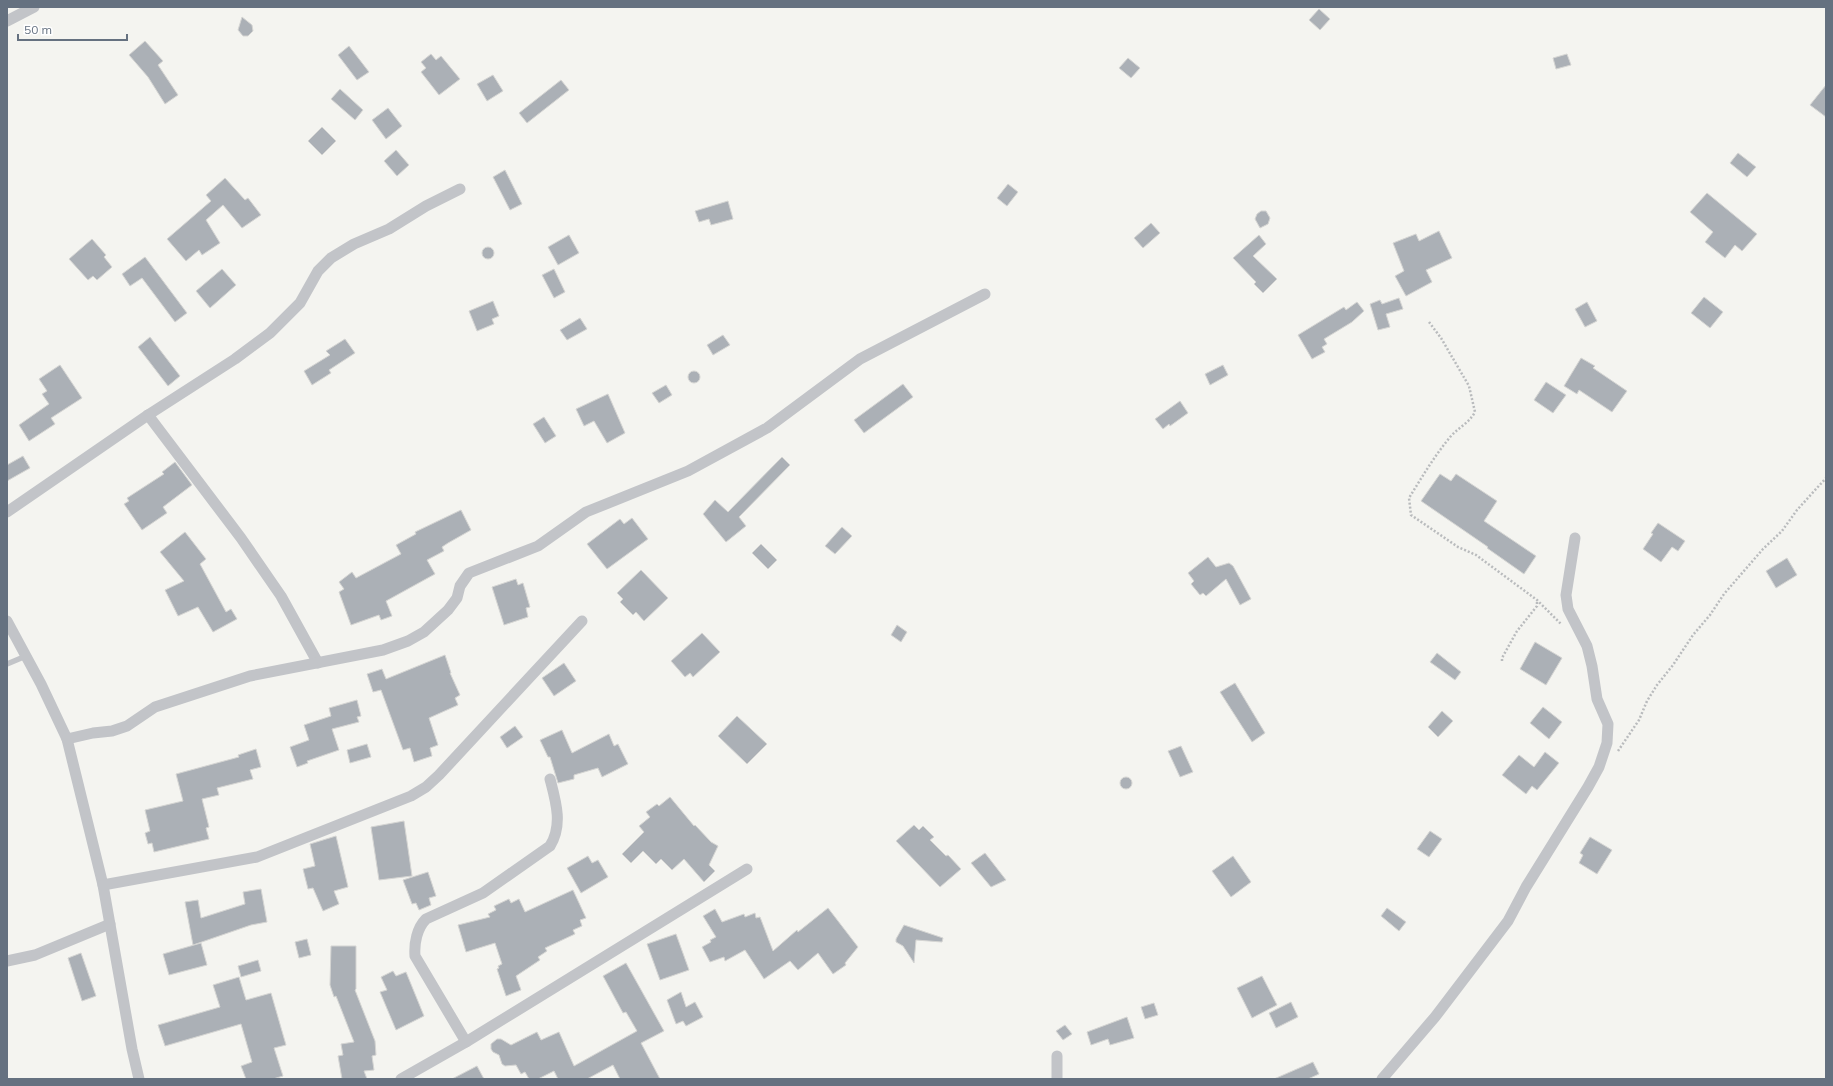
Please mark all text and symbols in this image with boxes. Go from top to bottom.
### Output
scale bar [18,16,127,42]
text: 50 m [24,22,52,37]

